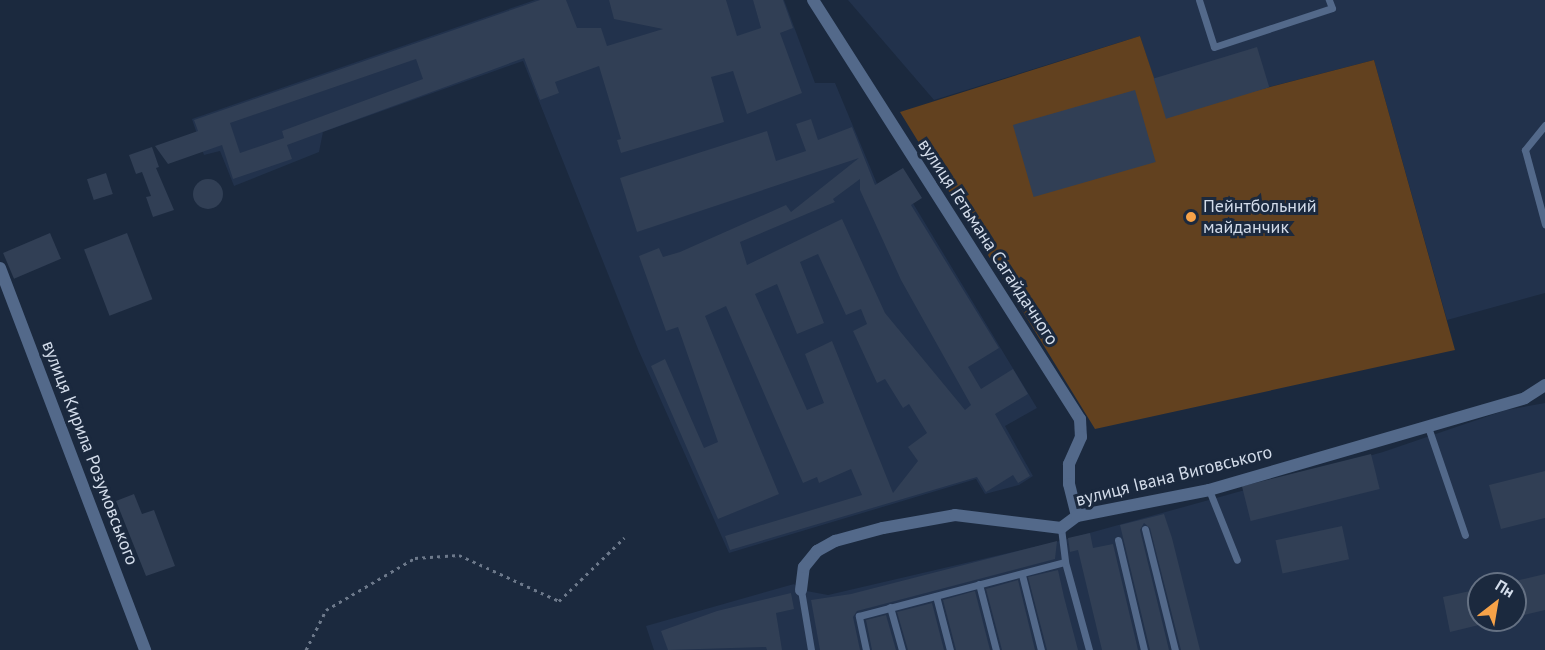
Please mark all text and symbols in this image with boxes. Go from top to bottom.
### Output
street label: вулиця Гетьмана Сагайдачного [913,135,1063,349]
place label: Пейнтбольний майданчик [1203,196,1317,238]
marker: Пейнтбольний майданчик [1184,210,1198,224]
street label: вулиця Кирила Розумовського [37,338,143,568]
street label: вулиця Івана Виговського [1074,441,1274,511]
north arrow [1467,572,1527,632]
text: Пн [1492,575,1518,602]

